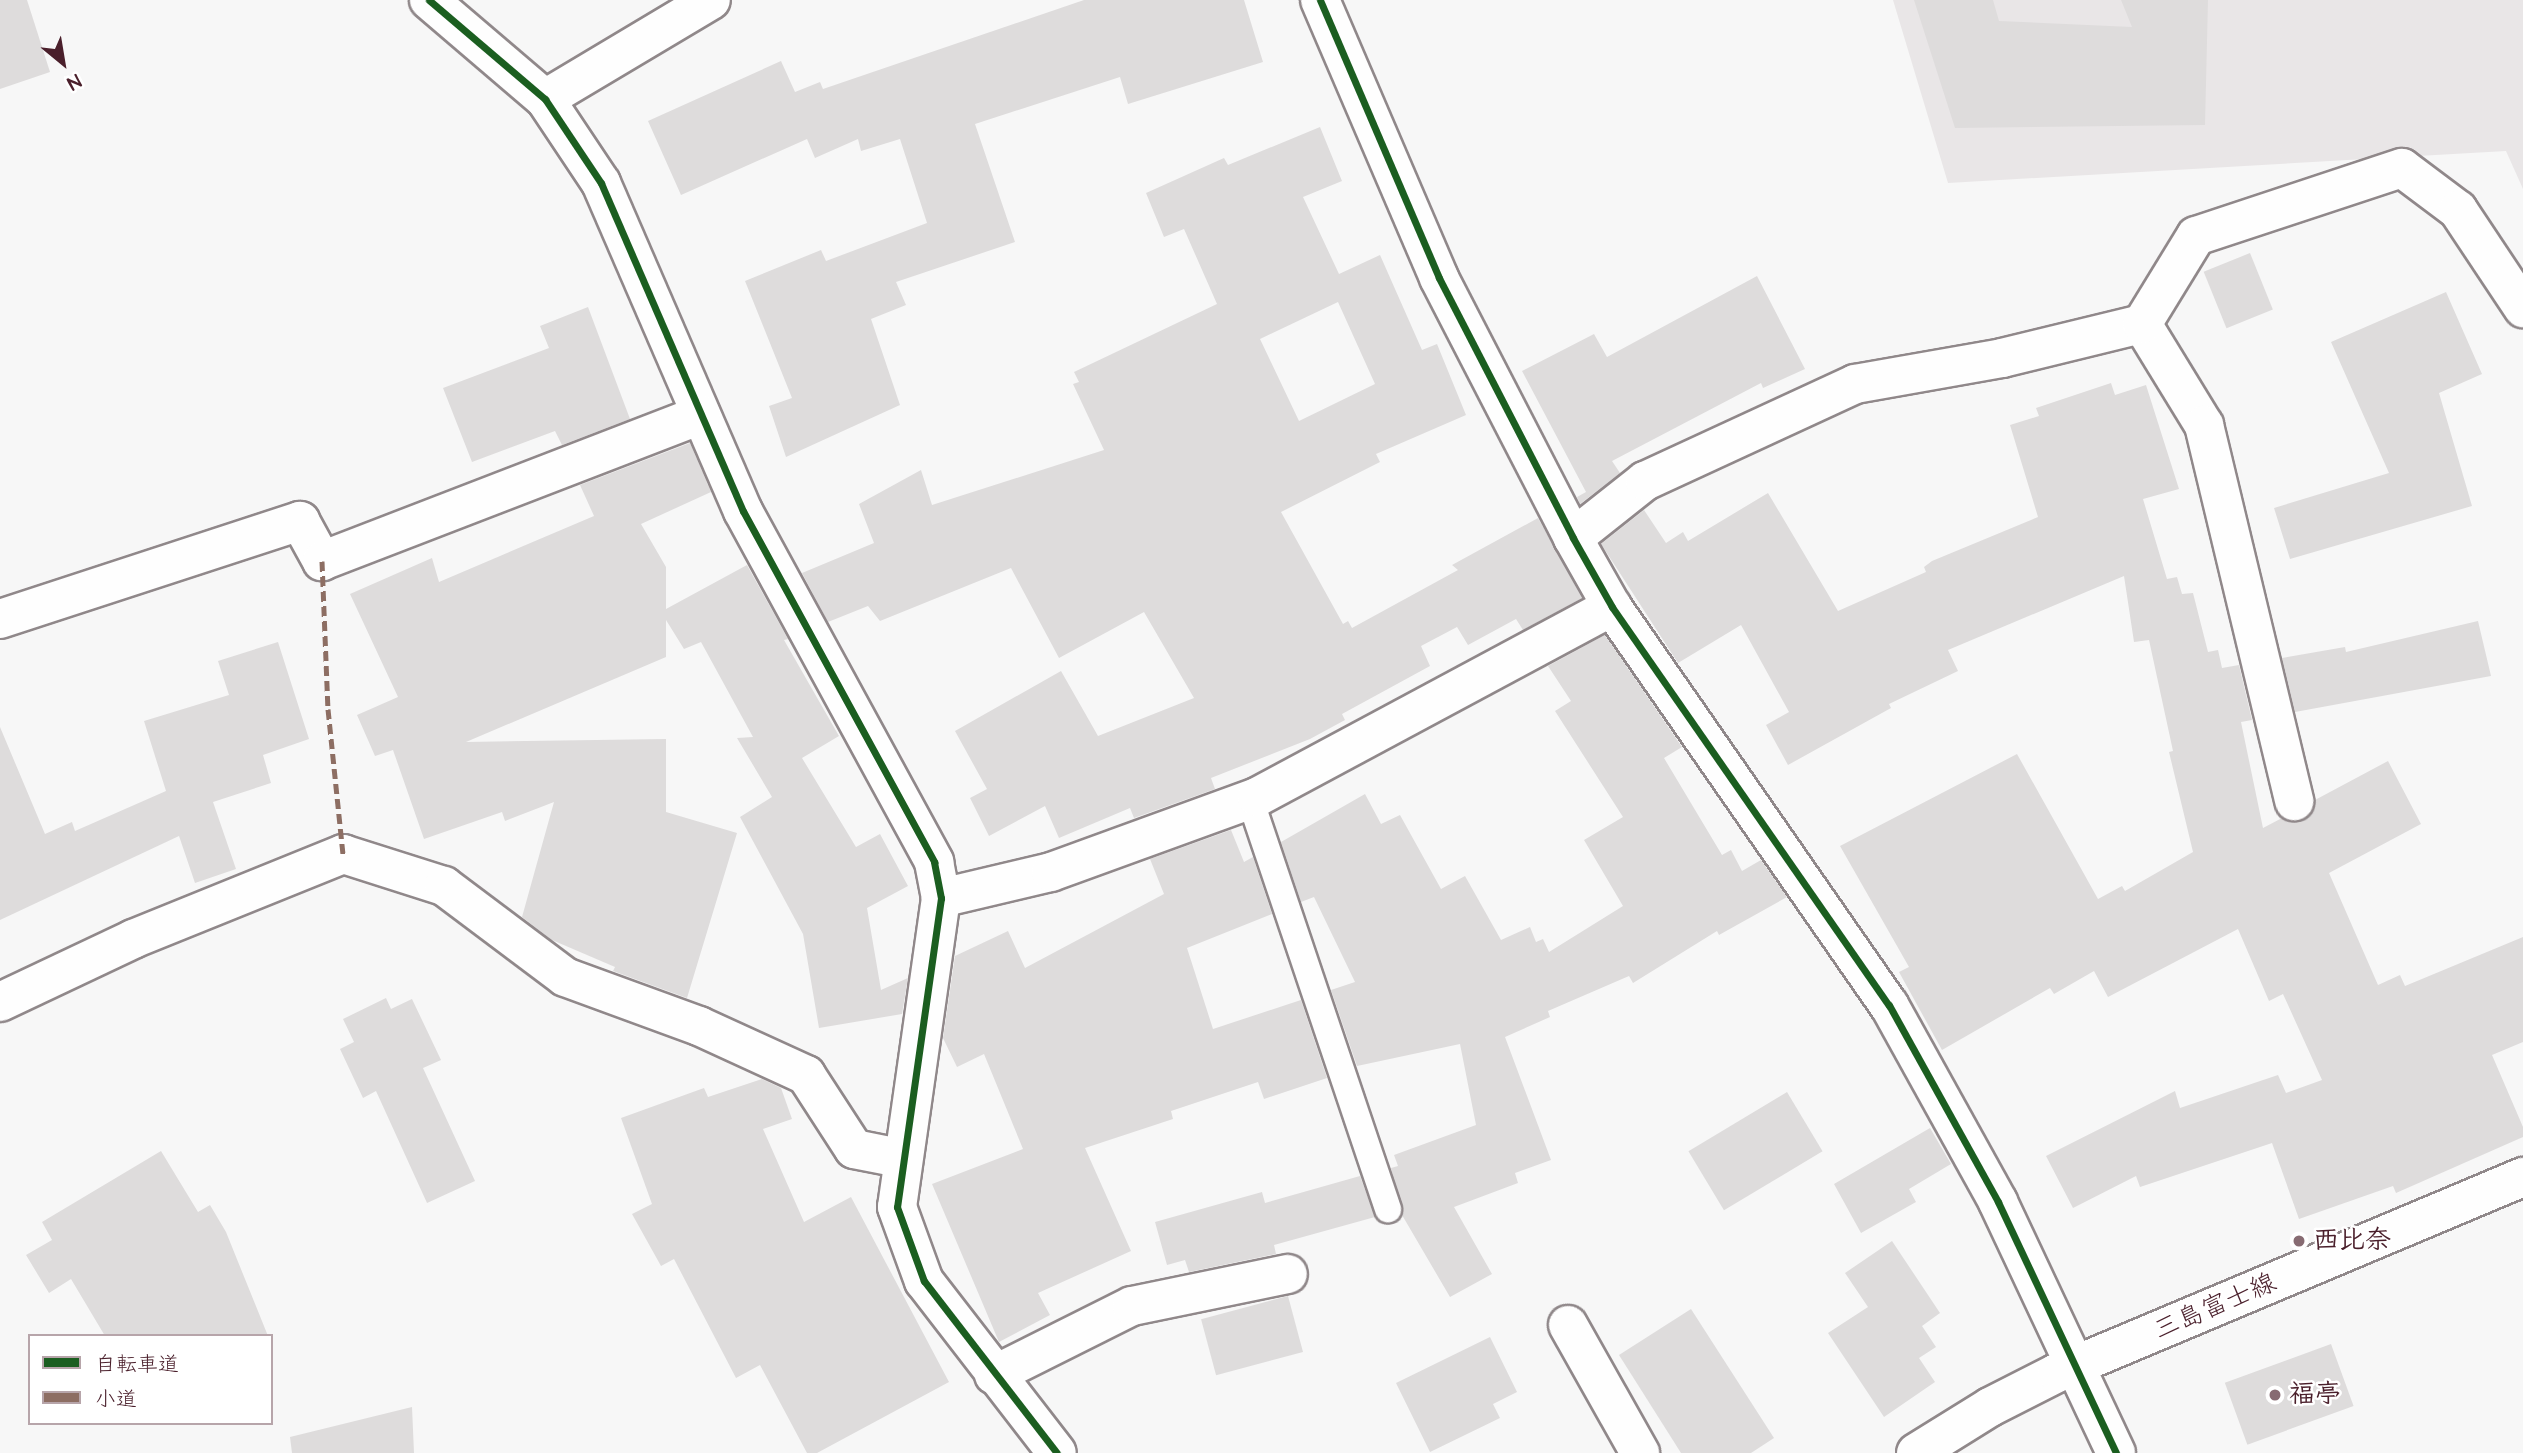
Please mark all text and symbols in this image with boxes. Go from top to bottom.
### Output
north arrow [28,28,98,98]
text: N [62,67,86,96]
place label: 西比奈 [2313,1225,2391,1257]
marker: 西比奈 [2291,1233,2307,1249]
street label: 三島富士線 [2149,1267,2281,1347]
legend [28,1334,273,1425]
text: 自転車道 [95,1350,179,1379]
place label: 福亭 [2289,1379,2341,1411]
text: 小道 [95,1385,137,1414]
marker: 福亭 [2267,1387,2283,1403]

